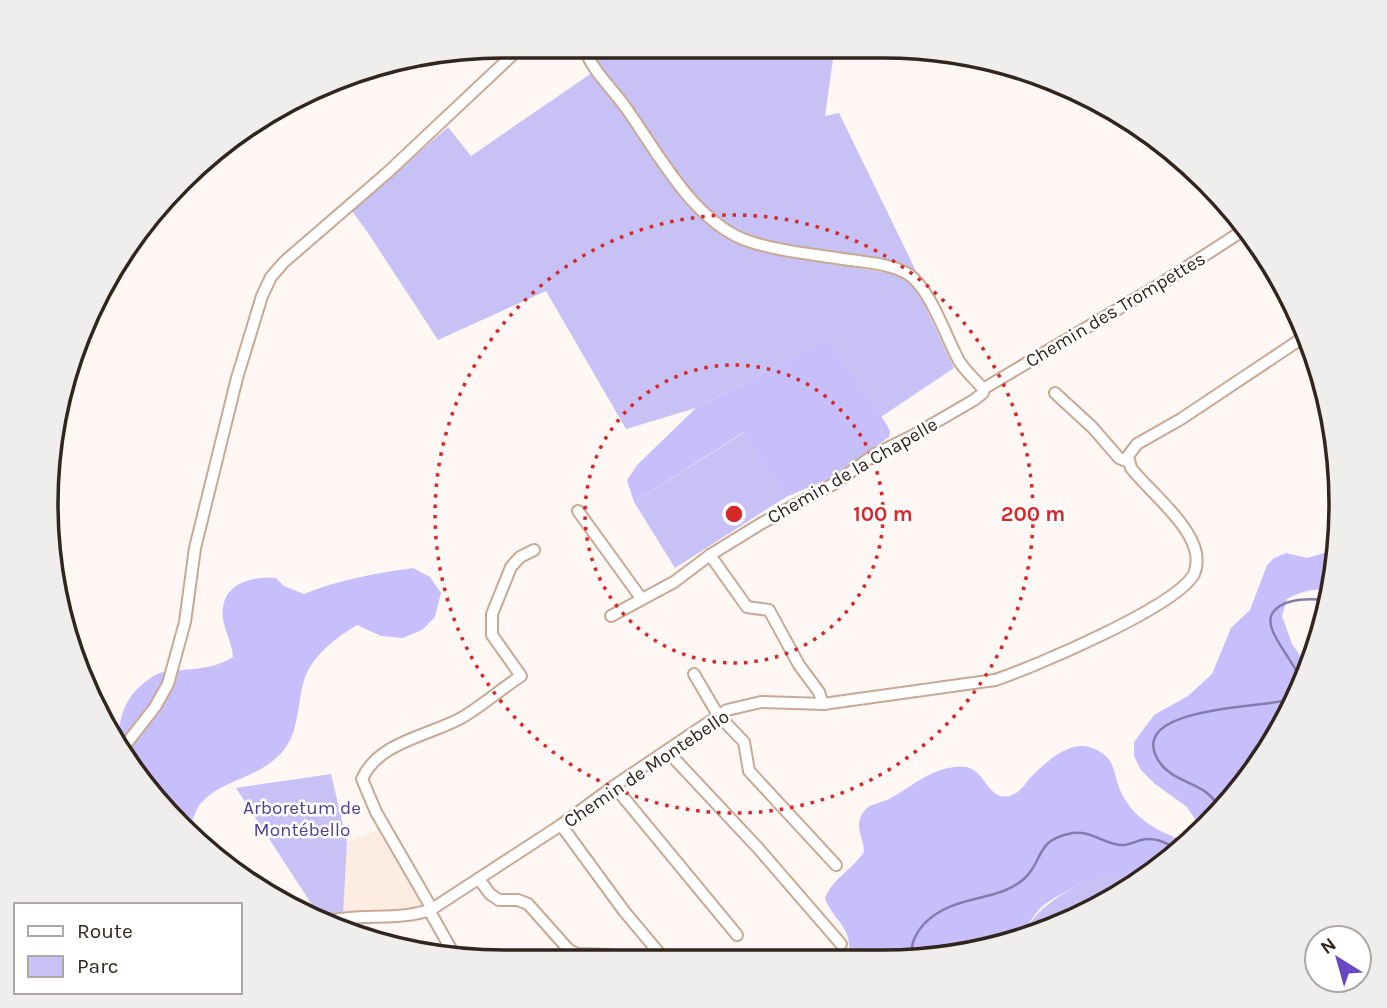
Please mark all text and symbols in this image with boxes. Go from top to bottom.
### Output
street label: Chemin des Trompettes [1022,247,1209,372]
street label: Chemin de la Chapelle [763,413,942,529]
centre of rings [722,502,746,526]
text: 100 m [853,502,913,526]
text: 200 m [1001,502,1065,526]
street label: Chemin de Montebello [560,705,733,832]
park label: Arboretum de Montébello [243,797,361,841]
legend [14,903,242,994]
text: Route [77,919,133,943]
north arrow [1303,924,1373,994]
text: N [1316,933,1340,959]
text: Parc [77,954,119,978]

